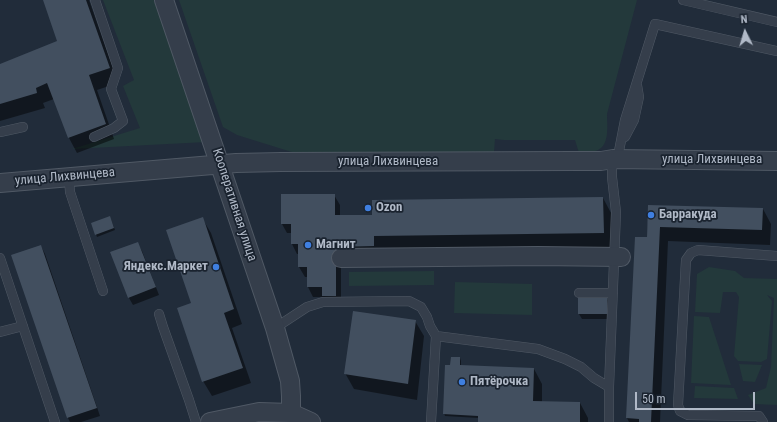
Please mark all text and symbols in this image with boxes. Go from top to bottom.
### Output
north arrow [725,12,765,52]
text: N [740,13,748,26]
street label: Кооперативная улица [208,147,260,263]
street label: улица Лихвинцева [662,152,762,168]
street label: улица Лихвинцева [338,154,438,170]
street label: улица Лихвинцева [14,165,116,189]
place label: Ozon [376,200,402,216]
marker: Ozon [363,203,373,213]
place label: Барракуда [659,207,717,223]
marker: Барракуда [646,210,656,220]
place label: Магнит [316,237,356,253]
marker: Магнит [303,240,313,250]
place label: Яндекс.Маркет [124,259,208,275]
marker: Яндекс.Маркет [211,262,221,272]
place label: Пятёрочка [470,374,528,390]
marker: Пятёрочка [457,377,467,387]
scale bar [637,384,757,410]
text: 50 m [642,392,666,406]

